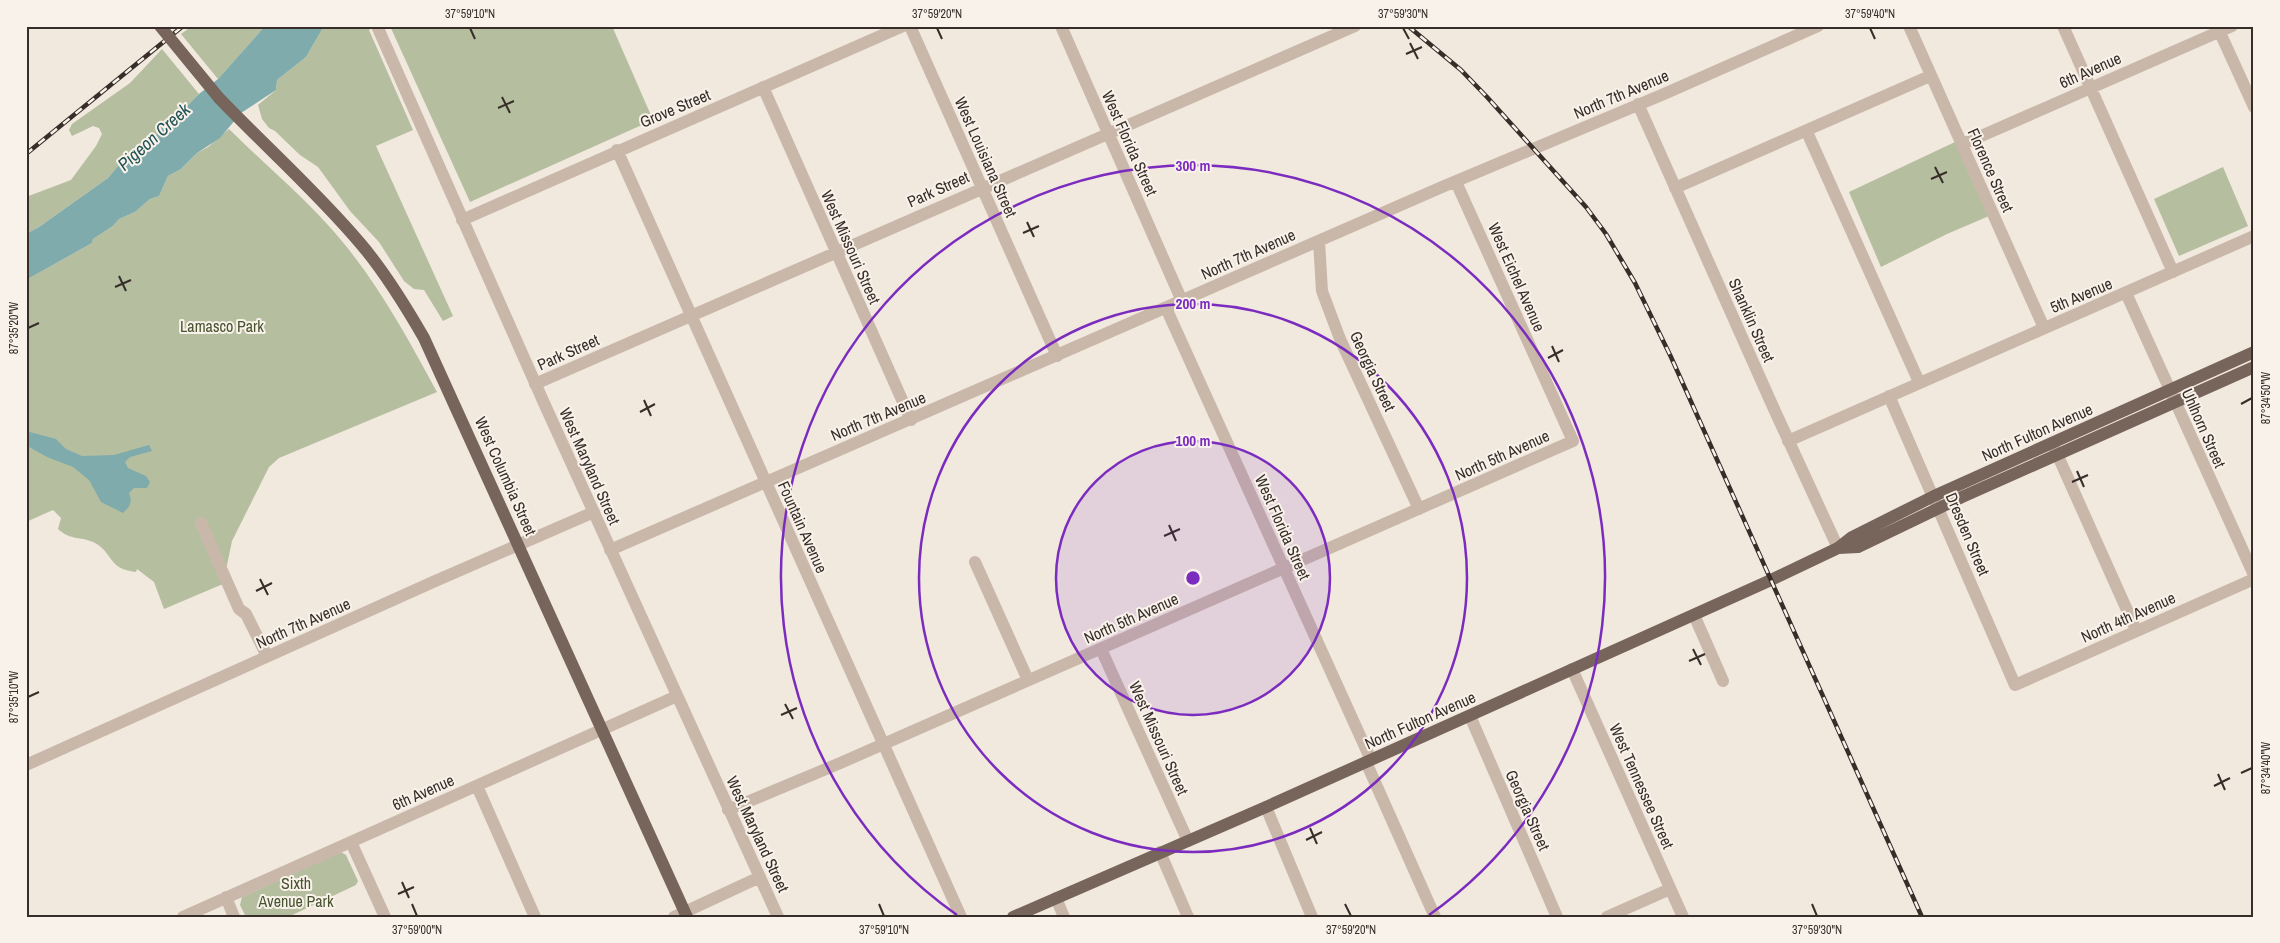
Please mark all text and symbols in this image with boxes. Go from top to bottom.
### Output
text: 37°59'10"N [445,6,495,22]
text: 37°59'20"N [912,6,962,22]
text: 37°59'30"N [1378,6,1428,22]
text: 37°59'40"N [1845,6,1895,22]
street label: 6th Avenue [2056,47,2124,93]
street label: North 7th Avenue [1570,64,1672,124]
street label: Grove Street [636,83,714,133]
street label: West Florida Street [1097,87,1163,199]
street label: West Louisiana Street [950,93,1023,221]
water label: Pigeon Creek [112,97,196,176]
street label: Florence Street [1963,125,2019,216]
text: 300 m [1176,155,1210,176]
street label: Park Street [904,165,973,212]
street label: West Missouri Street [816,187,886,308]
street label: West Eichel Avenue [1483,219,1551,335]
street label: North 7th Avenue [1197,223,1299,285]
street label: 5th Avenue [2047,272,2115,318]
street label: Shanklin Street [1724,275,1780,366]
text: 200 m [1176,293,1210,314]
text: 87°35'20"W [6,301,22,354]
park label: Lamasco Park [180,315,264,337]
street label: Georgia Street [1345,327,1401,415]
street label: Park Street [534,328,603,375]
text: 87°34'50"W [2258,371,2274,424]
street label: Uhlhorn Street [2177,385,2231,471]
street label: North 7th Avenue [827,386,929,446]
street label: North Fulton Avenue [1978,398,2096,466]
street label: West Maryland Street [554,404,626,528]
street label: West Columbia Street [470,413,542,539]
street label: North 5th Avenue [1451,424,1553,486]
text: 100 m [1176,430,1210,451]
street label: West Florida Street [1250,471,1316,583]
street label: Fountain Avenue [773,478,833,576]
street label: Dresden Street [1941,489,1996,579]
centre of rings [1184,569,1202,587]
street label: North 4th Avenue [2077,586,2179,648]
street label: North 5th Avenue [1080,587,1182,649]
street label: North 7th Avenue [252,592,354,654]
text: 87°35'10"W [6,670,22,723]
street label: West Missouri Street [1124,678,1194,799]
street label: North Fulton Avenue [1361,686,1479,754]
street label: West Tennessee Street [1604,720,1680,853]
text: 87°34'40"W [2258,741,2274,794]
street label: Georgia Street [1500,766,1556,854]
street label: 6th Avenue [389,769,457,815]
street label: West Maryland Street [721,772,795,896]
park label: Sixth Avenue Park [258,872,334,912]
text: 37°59'00"N [392,922,442,938]
text: 37°59'10"N [859,922,909,938]
text: 37°59'20"N [1326,922,1376,938]
text: 37°59'30"N [1792,922,1842,938]

